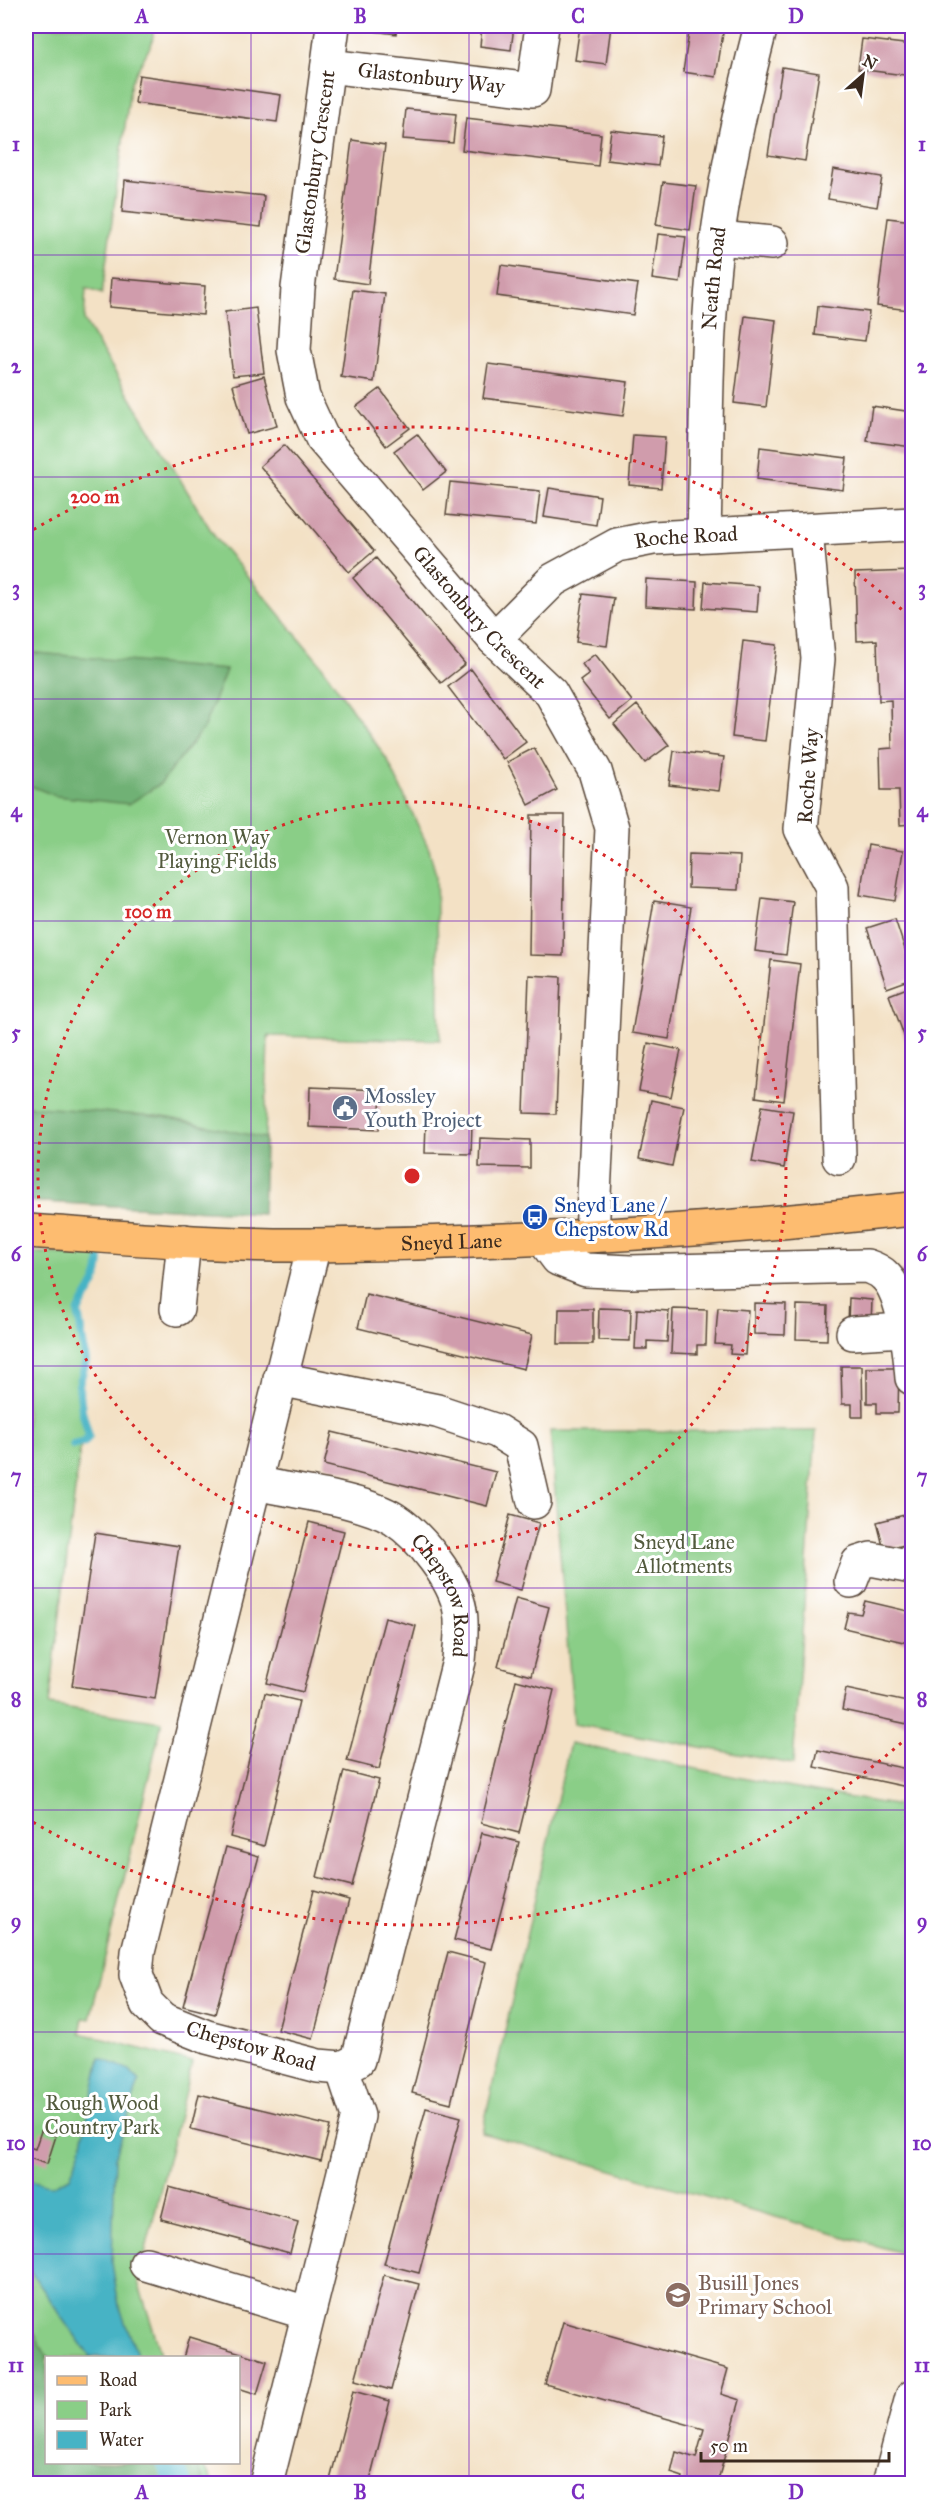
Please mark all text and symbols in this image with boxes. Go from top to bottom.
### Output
text: A [133,4,149,28]
text: B [353,4,367,28]
text: C [571,4,585,28]
text: D [788,4,804,28]
north arrow [833,45,893,105]
text: N [859,51,881,74]
street label: Glastonbury Way [356,57,507,100]
street label: Glastonbury Crescent [289,68,341,256]
text: 1 [12,132,20,156]
text: 1 [918,132,926,156]
street label: Neath Road [696,225,732,331]
text: 2 [11,354,22,378]
text: 2 [917,354,928,378]
text: 200 m [71,486,120,508]
street label: Roche Road [632,520,739,554]
street label: Glastonbury Crescent [407,540,552,695]
text: 3 [12,576,20,601]
text: 3 [918,576,926,601]
street label: Roche Way [792,726,824,825]
text: 4 [10,798,22,823]
text: 4 [916,798,928,823]
park label: Vernon Way Playing Fields [157,824,277,874]
text: 100 m [125,901,172,923]
text: 5 [11,1020,21,1044]
text: 5 [917,1020,927,1044]
place label: Mossley Youth Project [364,1083,483,1133]
public building icon: Mossley Youth Project [330,1093,360,1123]
centre of rings [402,1166,422,1186]
place label: Sneyd Lane / Chepstow Rd [554,1192,669,1242]
bus stop icon: Sneyd Lane / Chepstow Rd [520,1202,550,1232]
street label: Sneyd Lane [401,1227,503,1257]
text: 6 [11,1242,23,1266]
text: 6 [917,1242,929,1266]
text: 7 [11,1464,22,1488]
text: 7 [917,1464,928,1488]
street label: Chepstow Road [406,1528,475,1659]
park label: Sneyd Lane Allotments [633,1529,735,1579]
text: 8 [11,1687,21,1711]
text: 8 [917,1687,927,1711]
text: 9 [11,1909,21,1934]
text: 9 [917,1909,927,1934]
street label: Chepstow Road [183,2015,319,2077]
park label: Rough Wood Country Park [44,2090,160,2140]
text: 10 [6,2131,26,2155]
text: 10 [912,2131,932,2155]
place label: Busill Jones Primary School [698,2270,832,2320]
school or university icon: Busill Jones Primary School [663,2280,693,2310]
text: 11 [8,2353,24,2377]
text: 11 [914,2353,930,2377]
legend [45,2356,240,2464]
text: Road [99,2369,137,2391]
text: Park [99,2399,132,2421]
scale bar [701,2425,888,2463]
text: Water [99,2429,144,2451]
text: 50 m [710,2435,748,2457]
text: A [133,2480,149,2504]
text: B [353,2480,367,2504]
text: C [571,2480,585,2504]
text: D [788,2480,804,2504]

